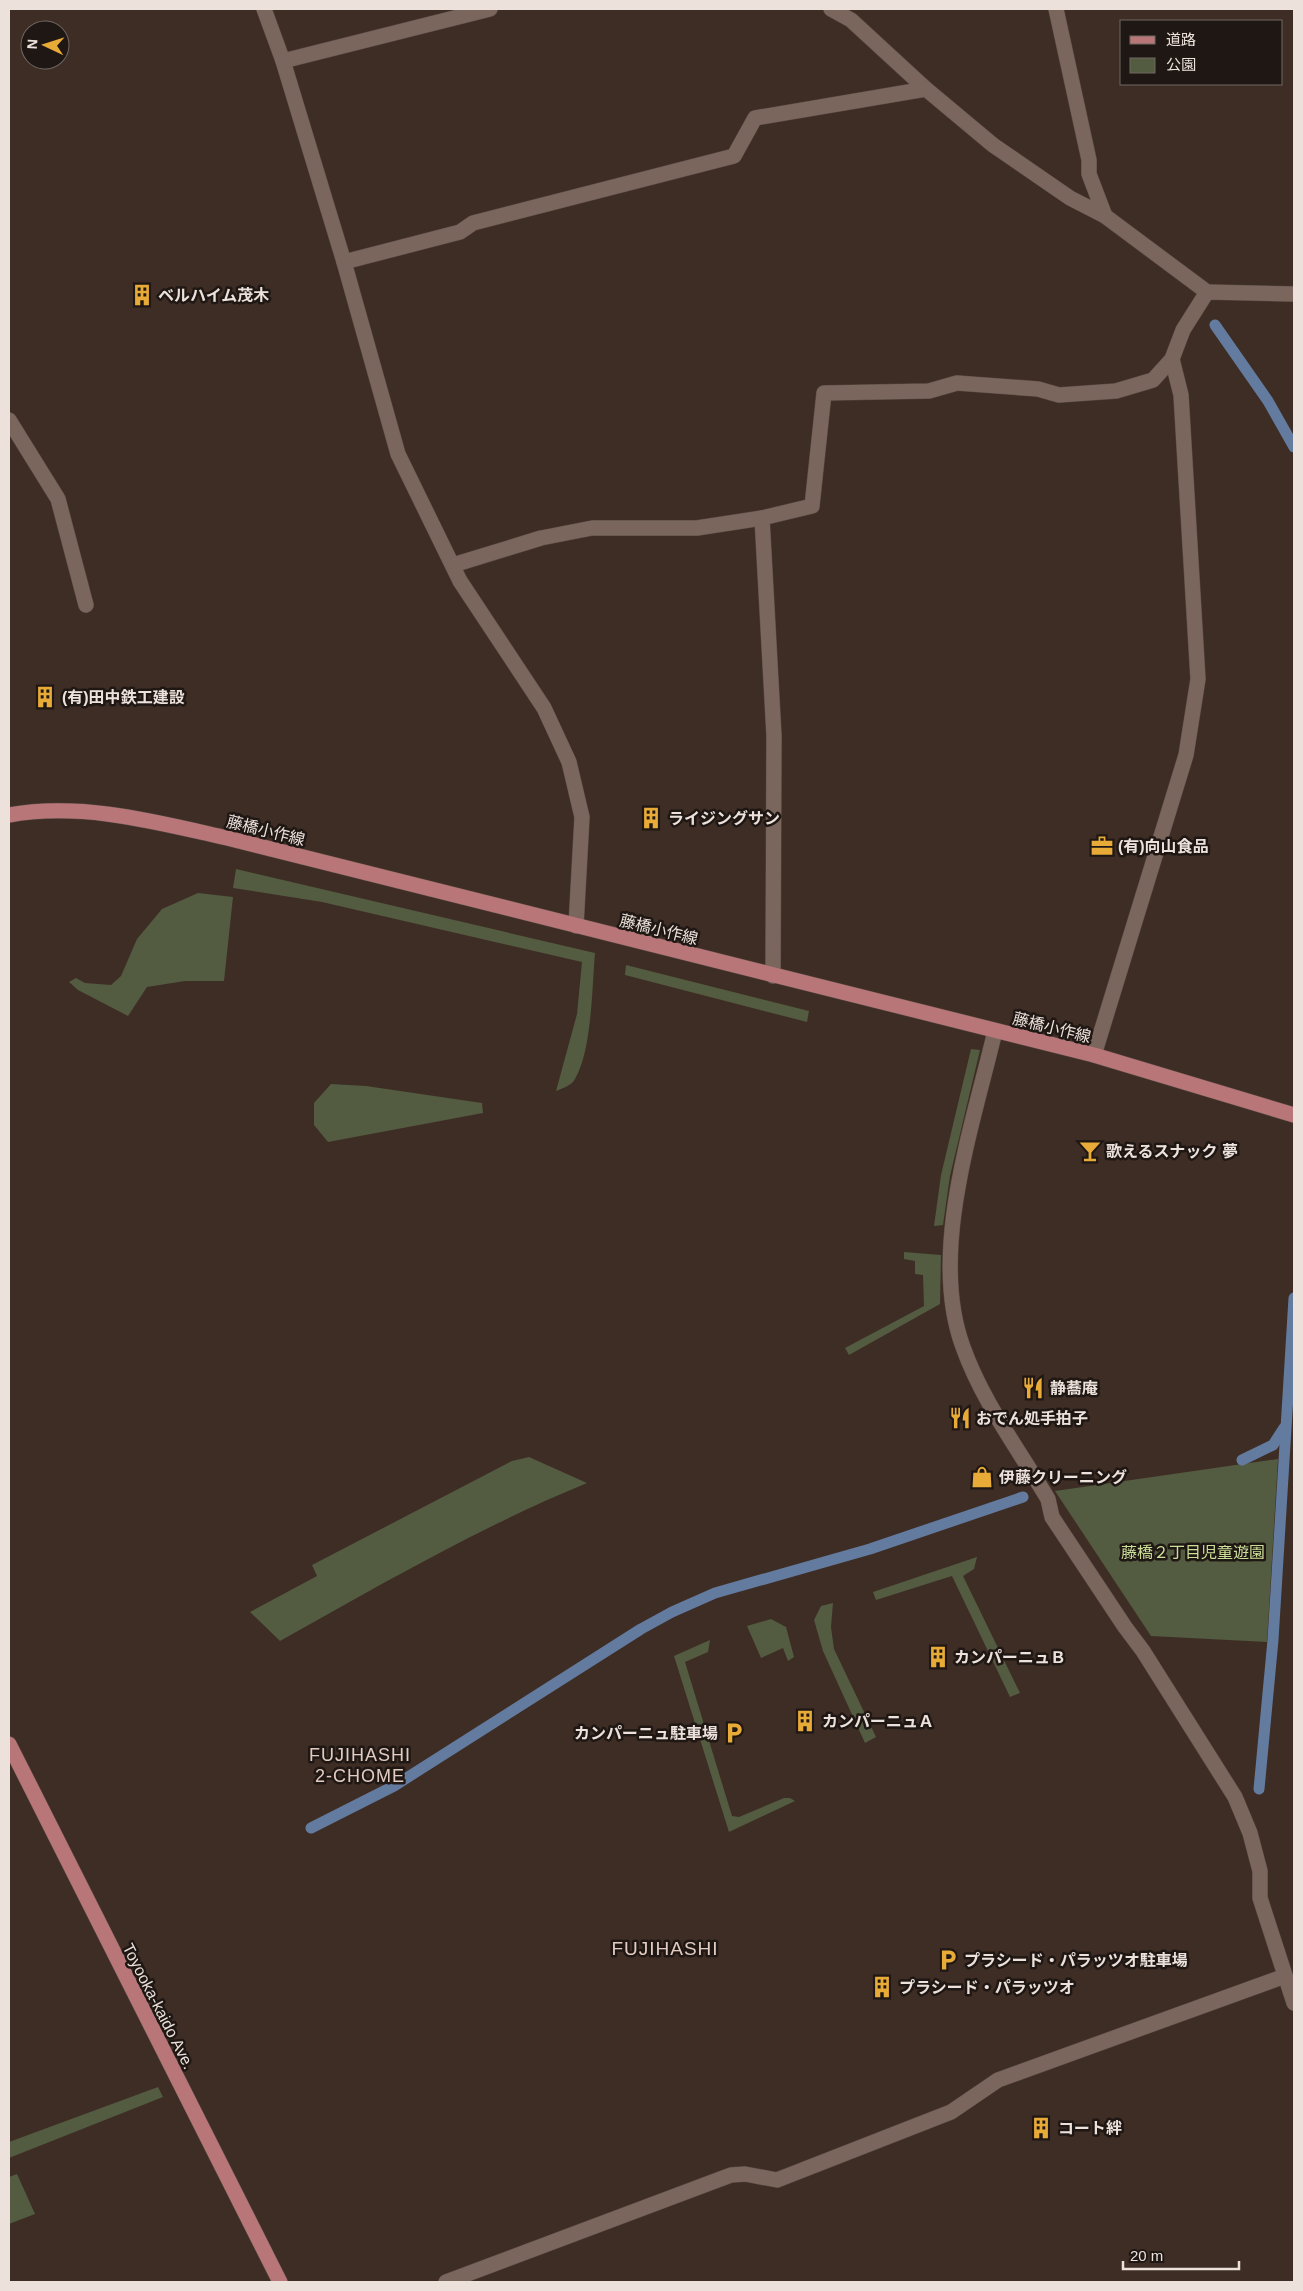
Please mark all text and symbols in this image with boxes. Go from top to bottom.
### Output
north arrow [20,20,70,70]
legend [1120,20,1283,85]
text: 道路 [1166,31,1196,48]
text: N [24,38,40,50]
text: 公園 [1166,56,1196,73]
building icon: ベルハイム茂木 [129,282,155,308]
place label: ベルハイム茂木 [158,287,269,304]
building icon: (有)田中鉄工建設 [32,684,58,710]
place label: (有)田中鉄工建設 [62,688,185,706]
building icon: ライジングサン [638,805,664,831]
place label: ライジングサン [668,809,780,827]
street label: 藤橋小作線 [225,813,307,848]
office icon: (有)向山食品 [1089,833,1115,859]
place label: (有)向山食品 [1118,838,1209,855]
street label: 藤橋小作線 [618,912,700,947]
street label: 藤橋小作線 [1011,1010,1093,1045]
bar icon: 歌えるスナック 夢 [1077,1138,1103,1164]
place label: 歌えるスナック 夢 [1106,1143,1238,1160]
restaurant icon: 静蕎庵 [1020,1375,1046,1401]
place label: 静蕎庵 [1050,1380,1098,1397]
restaurant icon: おでん処手拍子 [947,1405,973,1431]
place label: おでん処手拍子 [976,1410,1088,1427]
shop icon: 伊藤クリーニング [969,1464,995,1490]
place label: 伊藤クリーニング [998,1468,1127,1486]
park label: 藤橋２丁目児童遊園 [1121,1544,1265,1561]
building icon: カンパーニュＢ [925,1644,951,1670]
place label: カンパーニュＢ [954,1649,1066,1666]
building icon: カンパーニュＡ [792,1708,818,1734]
place label: カンパーニュＡ [822,1713,934,1730]
parking icon: カンパーニュ駐車場 [721,1720,747,1746]
place label: カンパーニュ駐車場 [574,1725,718,1742]
district label: FUJIHASHI 2-CHOME [309,1745,411,1786]
district label: FUJIHASHI [611,1938,719,1959]
street label: Toyooka-kaido Ave. [120,1941,198,2072]
parking icon: プラシード・パラッツオ駐車場 [935,1947,961,1973]
place label: プラシード・パラッツオ駐車場 [964,1952,1188,1969]
building icon: プラシード・パラッツオ [869,1974,895,2000]
place label: プラシード・パラッツオ [899,1979,1075,1996]
building icon: コート絆 [1028,2115,1054,2141]
place label: コート絆 [1058,2120,1122,2137]
scale bar [1123,2238,1239,2270]
text: 20 m [1130,2247,1163,2264]

